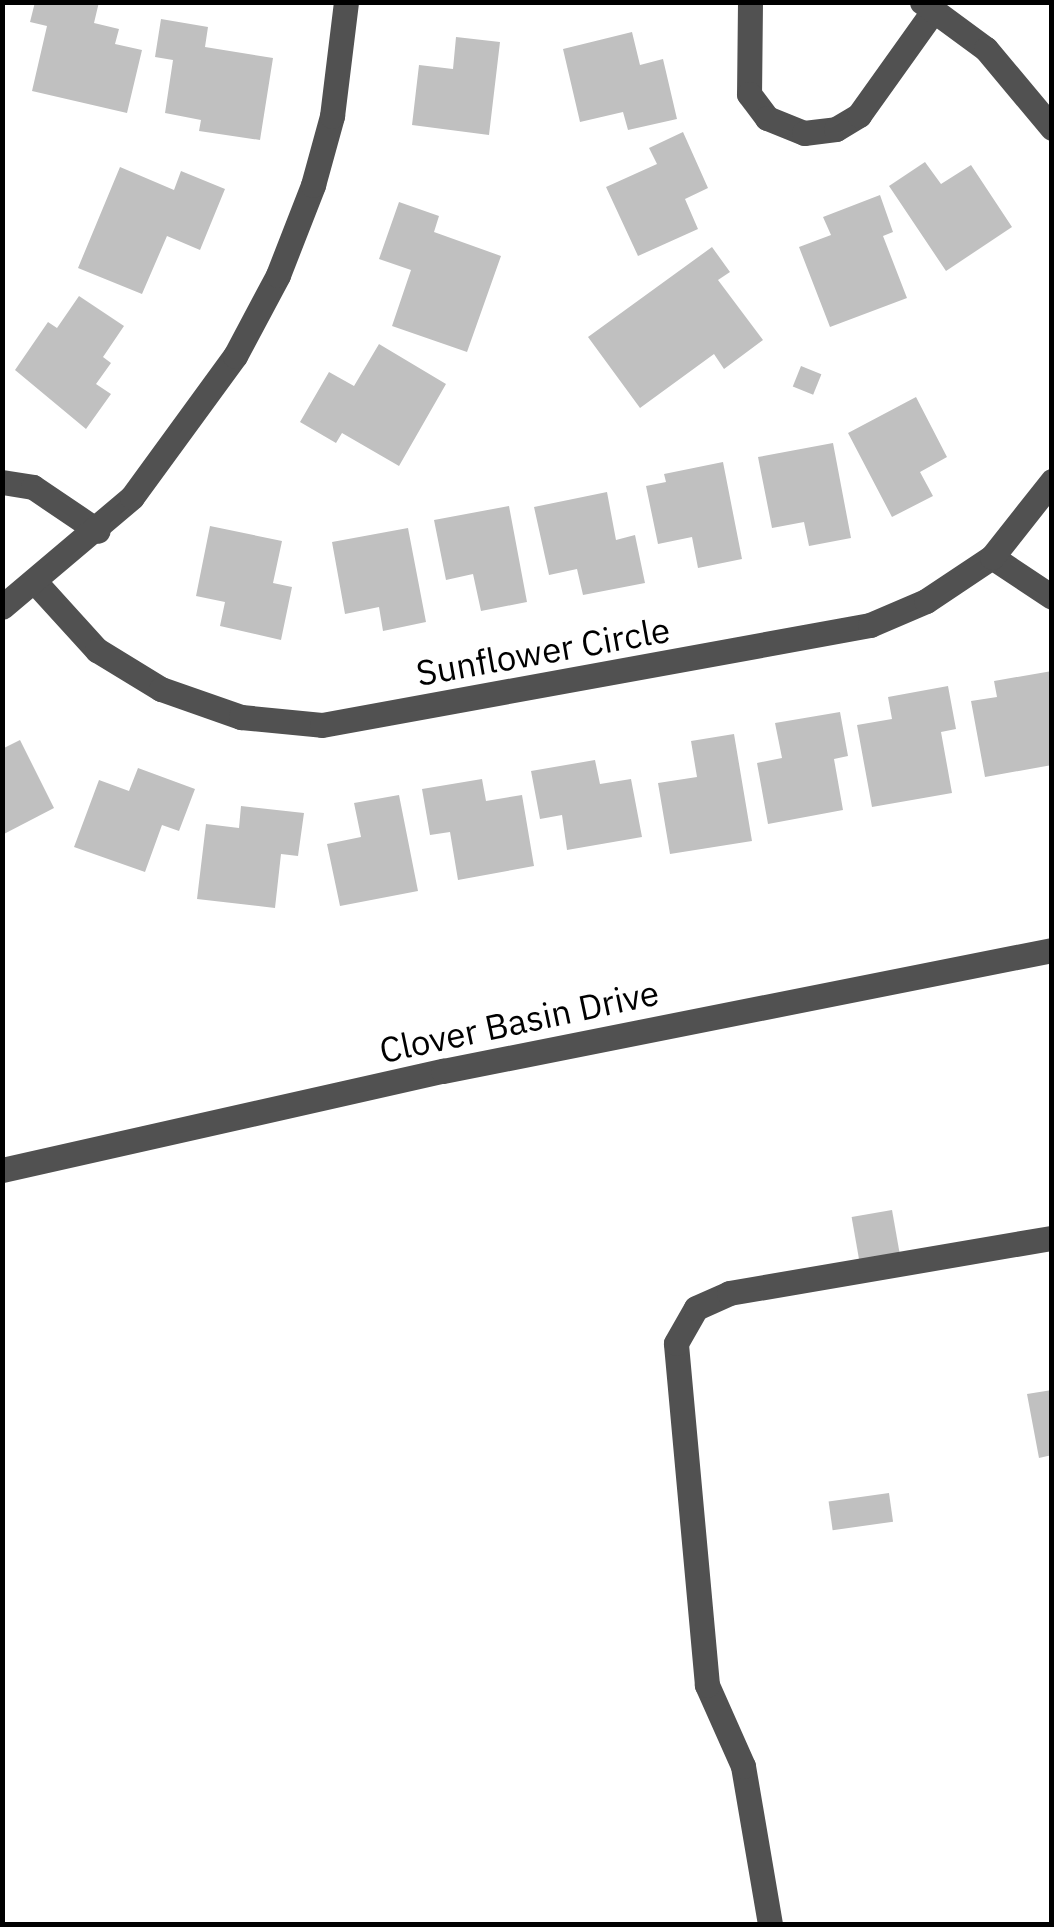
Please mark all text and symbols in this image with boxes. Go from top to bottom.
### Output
street label: Sunflower Circle [413,608,673,694]
street label: Clover Basin Drive [375,971,663,1071]

